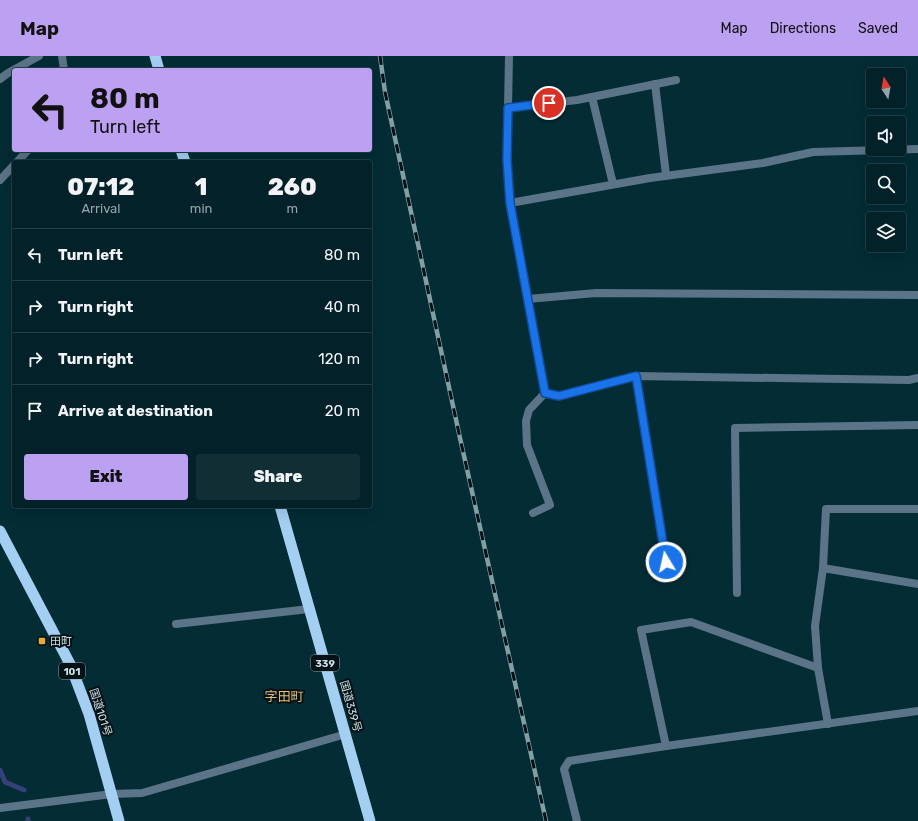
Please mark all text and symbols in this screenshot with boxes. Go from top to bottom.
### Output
text: Map [20,17,59,40]
text: Map [721,20,748,37]
text: Directions [770,20,836,37]
text: Saved [858,20,898,37]
north arrow [866,68,906,108]
map controls [866,68,906,252]
text: 80 m [90,82,160,115]
icon: left [24,84,76,136]
pin [532,86,566,120]
icon: arrive [538,92,560,114]
text: Turn left [90,116,160,138]
button: sound [866,116,906,156]
button: search [866,164,906,204]
text: 07:12 [67,173,135,201]
text: 1 [195,173,207,201]
text: 260 [268,173,317,201]
text: Arrival [81,201,120,216]
text: min [190,201,212,216]
text: m [286,201,298,216]
button: layers [866,212,906,252]
icon: left [24,244,46,266]
text: Turn left [58,246,123,264]
text: 80 m [324,246,360,264]
icon: right [24,296,46,318]
text: Turn right [58,298,133,316]
text: 40 m [324,298,360,316]
icon: right [24,348,46,370]
text: Turn right [58,350,133,368]
text: 120 m [318,350,360,368]
icon: arrive [24,400,46,422]
text: Arrive at destination [58,402,213,420]
text: 20 m [325,402,360,420]
button: Exit [24,454,188,500]
button: Share [196,454,360,500]
position arrow [645,541,687,583]
place label: 田町 [50,635,72,648]
marker: 田町 [37,636,47,646]
road number: 339 [311,655,339,671]
road number: 101 [59,663,85,679]
street label: 国道339号 [337,679,364,733]
street label: 国道101号 [87,687,114,738]
district label: 字田町 [264,689,304,704]

